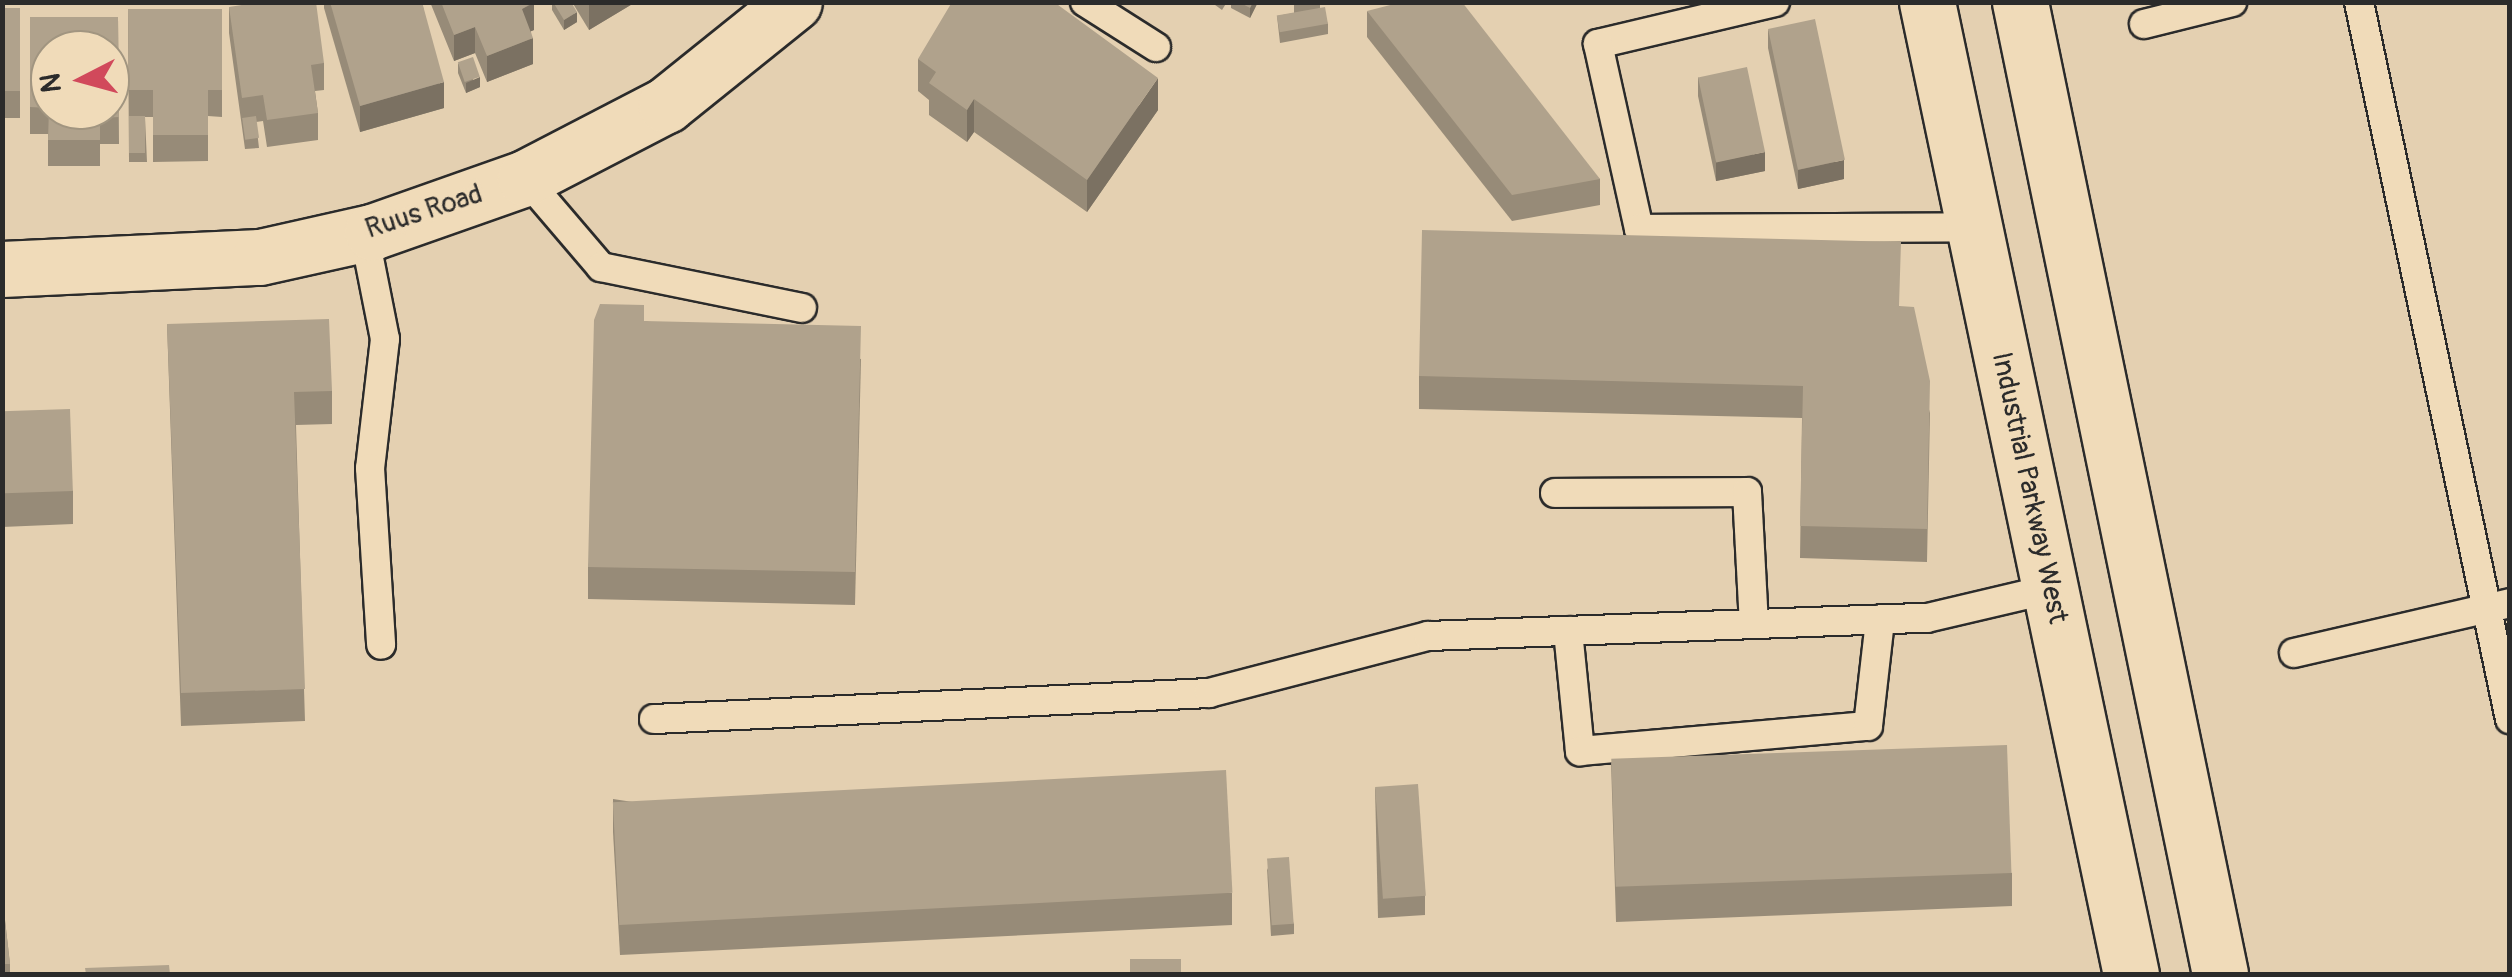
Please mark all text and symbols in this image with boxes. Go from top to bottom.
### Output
north arrow [30,30,130,130]
text: N [33,72,70,94]
street label: Ruus Road [361,177,487,247]
street label: Industrial Parkway West [1984,349,2074,627]

